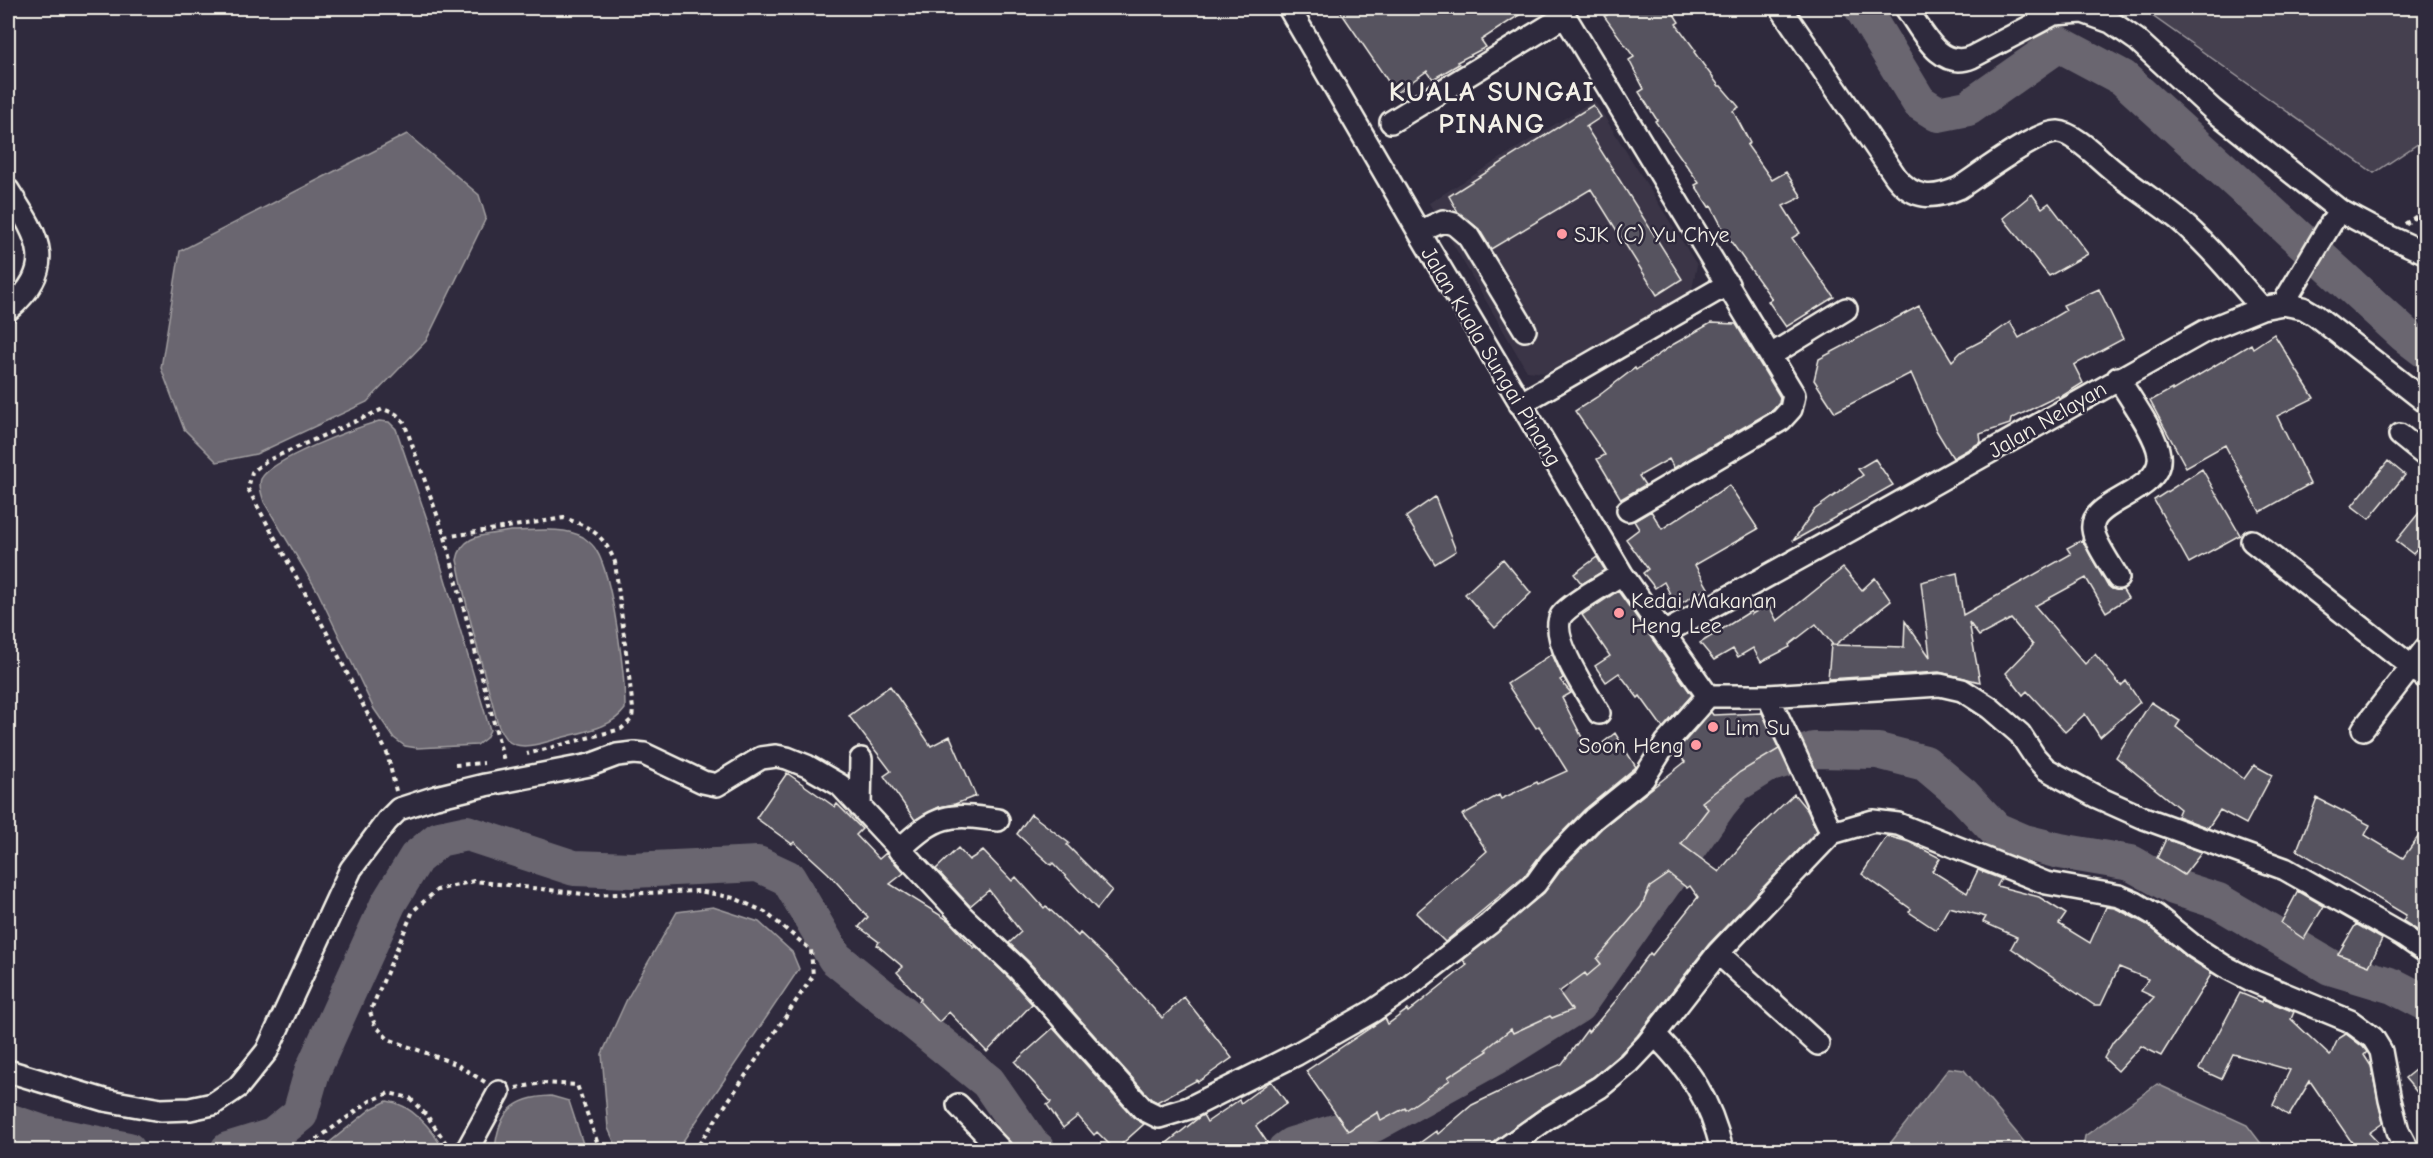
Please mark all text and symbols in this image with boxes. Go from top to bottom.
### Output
district label: KUALA SUNGAI PINANG [1389,76,1595,140]
place label: SJK (C) Yu Chye [1574,222,1729,248]
marker: SJK (C) Yu Chye [1555,227,1569,241]
street label: Jalan Kuala Sungai Pinang [1415,242,1567,471]
street label: Jalan Nelayan [1984,376,2111,464]
place label: Kedai Makanan Heng Lee [1631,588,1777,639]
marker: Kedai Makanan Heng Lee [1612,606,1626,620]
place label: Lim Su [1725,715,1790,741]
marker: Lim Su [1706,720,1720,734]
place label: Soon Heng [1578,733,1684,759]
marker: Soon Heng [1689,738,1703,752]

